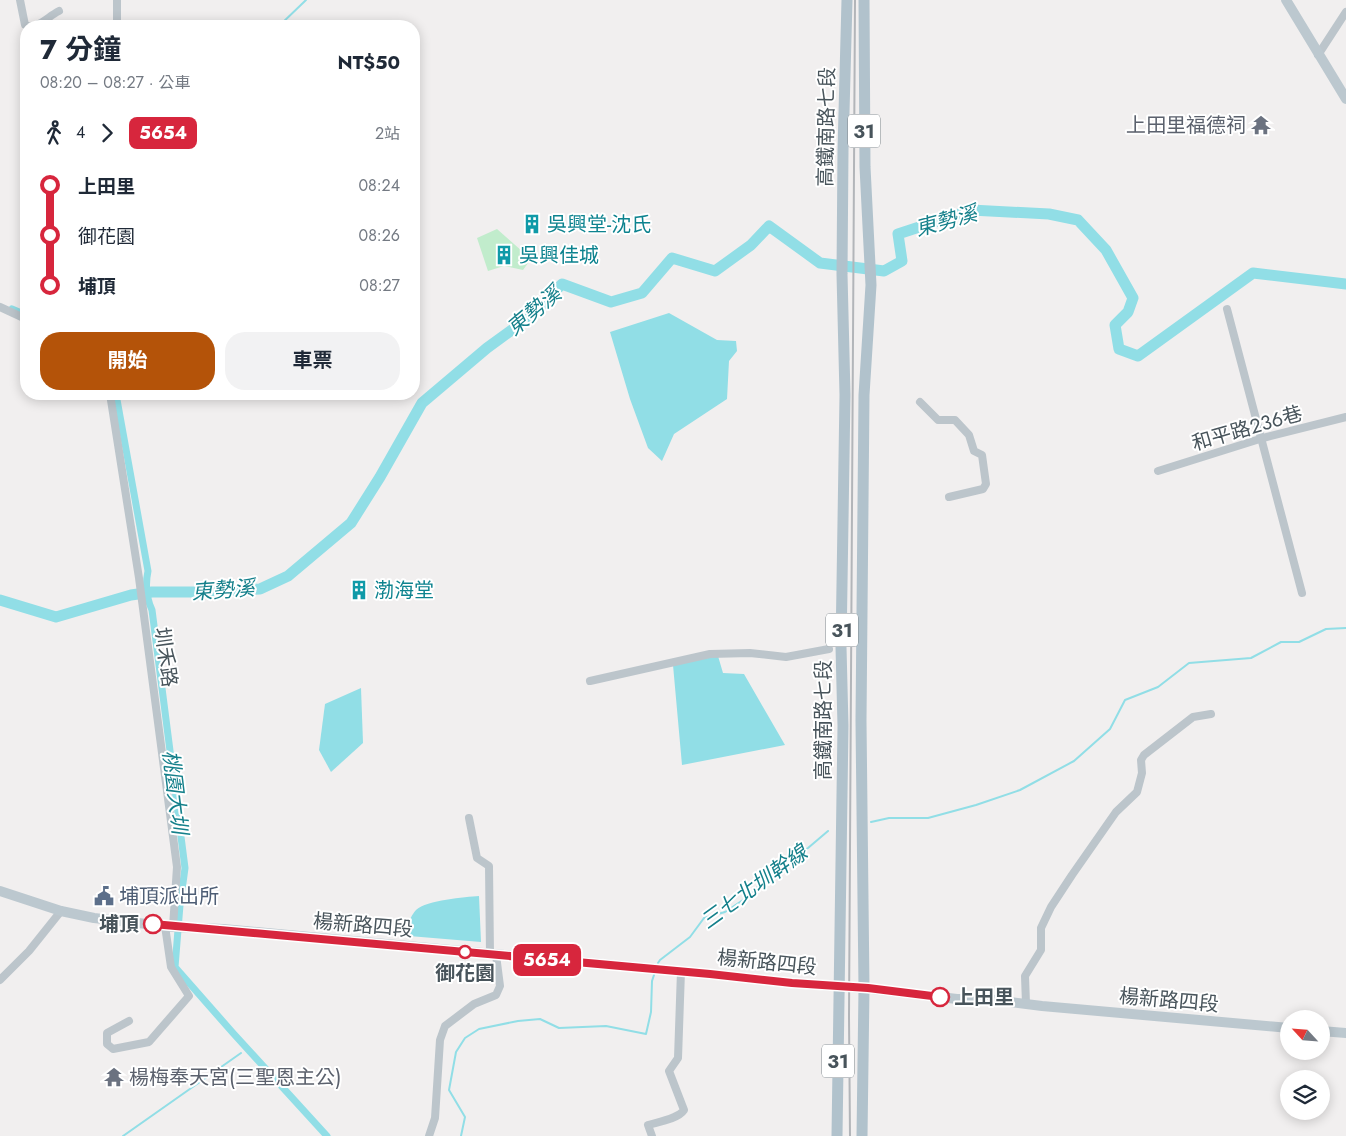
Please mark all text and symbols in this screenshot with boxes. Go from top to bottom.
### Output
text: 7 分鐘 [40,29,121,70]
text: NT$50 [338,49,400,76]
street label: 高鐵南路七段 [811,67,842,187]
text: 08:20 – 08:27 · 公車 [40,71,190,94]
place label: 上田里福德祠 [1126,111,1246,140]
road number: 31 [848,114,880,148]
temple icon: 上田里福德祠 [1250,114,1272,136]
icon: walk [40,119,68,147]
icon: forward [93,119,121,147]
text: 5654 [139,120,187,146]
text: 4 [76,121,85,144]
text: 2站 [375,122,400,145]
text: 上田里 [78,173,135,200]
text: 08:24 [358,174,400,197]
water label: 東勢溪 [912,198,983,244]
place label: 吳興堂-沈氏 [547,210,651,239]
building icon: 吳興堂-沈氏 [521,213,543,235]
text: 御花園 [78,223,135,250]
text: 08:26 [359,224,400,247]
place label: 吳興佳城 [519,241,599,270]
building icon: 吳興佳城 [493,244,515,266]
text: 埔頂 [78,273,116,300]
text: 08:27 [359,274,400,297]
water label: 東勢溪 [500,277,570,343]
button: 開始 [40,332,215,390]
button: 車票 [225,332,400,390]
street label: 和平路236巷 [1188,399,1306,458]
water label: 東勢溪 [191,573,258,607]
place label: 渤海堂 [374,576,434,605]
building icon: 渤海堂 [348,579,370,601]
road number: 31 [826,614,858,646]
street label: 圳禾路 [147,625,184,689]
street label: 高鐵南路七段 [809,660,838,780]
water label: 桃園大圳 [155,748,195,838]
water label: 三七北圳幹線 [694,837,815,936]
place label: 埔頂派出所 [119,882,219,911]
public building icon: 埔頂派出所 [93,885,115,907]
street label: 楊新路四段 [312,907,414,944]
place label: 埔頂 [99,910,139,939]
marker: 埔頂 [143,914,163,934]
street label: 楊新路四段 [716,943,818,982]
line badge: 5654 [512,944,582,976]
marker: 御花園 [458,945,472,959]
text: 5654 [523,947,571,973]
place label: 御花園 [435,959,495,988]
street label: 楊新路四段 [1118,982,1220,1019]
place label: 上田里 [954,983,1014,1012]
marker: 上田里 [930,987,950,1007]
north arrow [1280,1010,1330,1060]
map controls [1280,1010,1330,1120]
road number: 31 [822,1044,854,1078]
place label: 楊梅奉天宮(三聖恩主公) [129,1063,341,1092]
temple icon: 楊梅奉天宮(三聖恩主公) [103,1066,125,1088]
button: layers [1280,1070,1330,1120]

